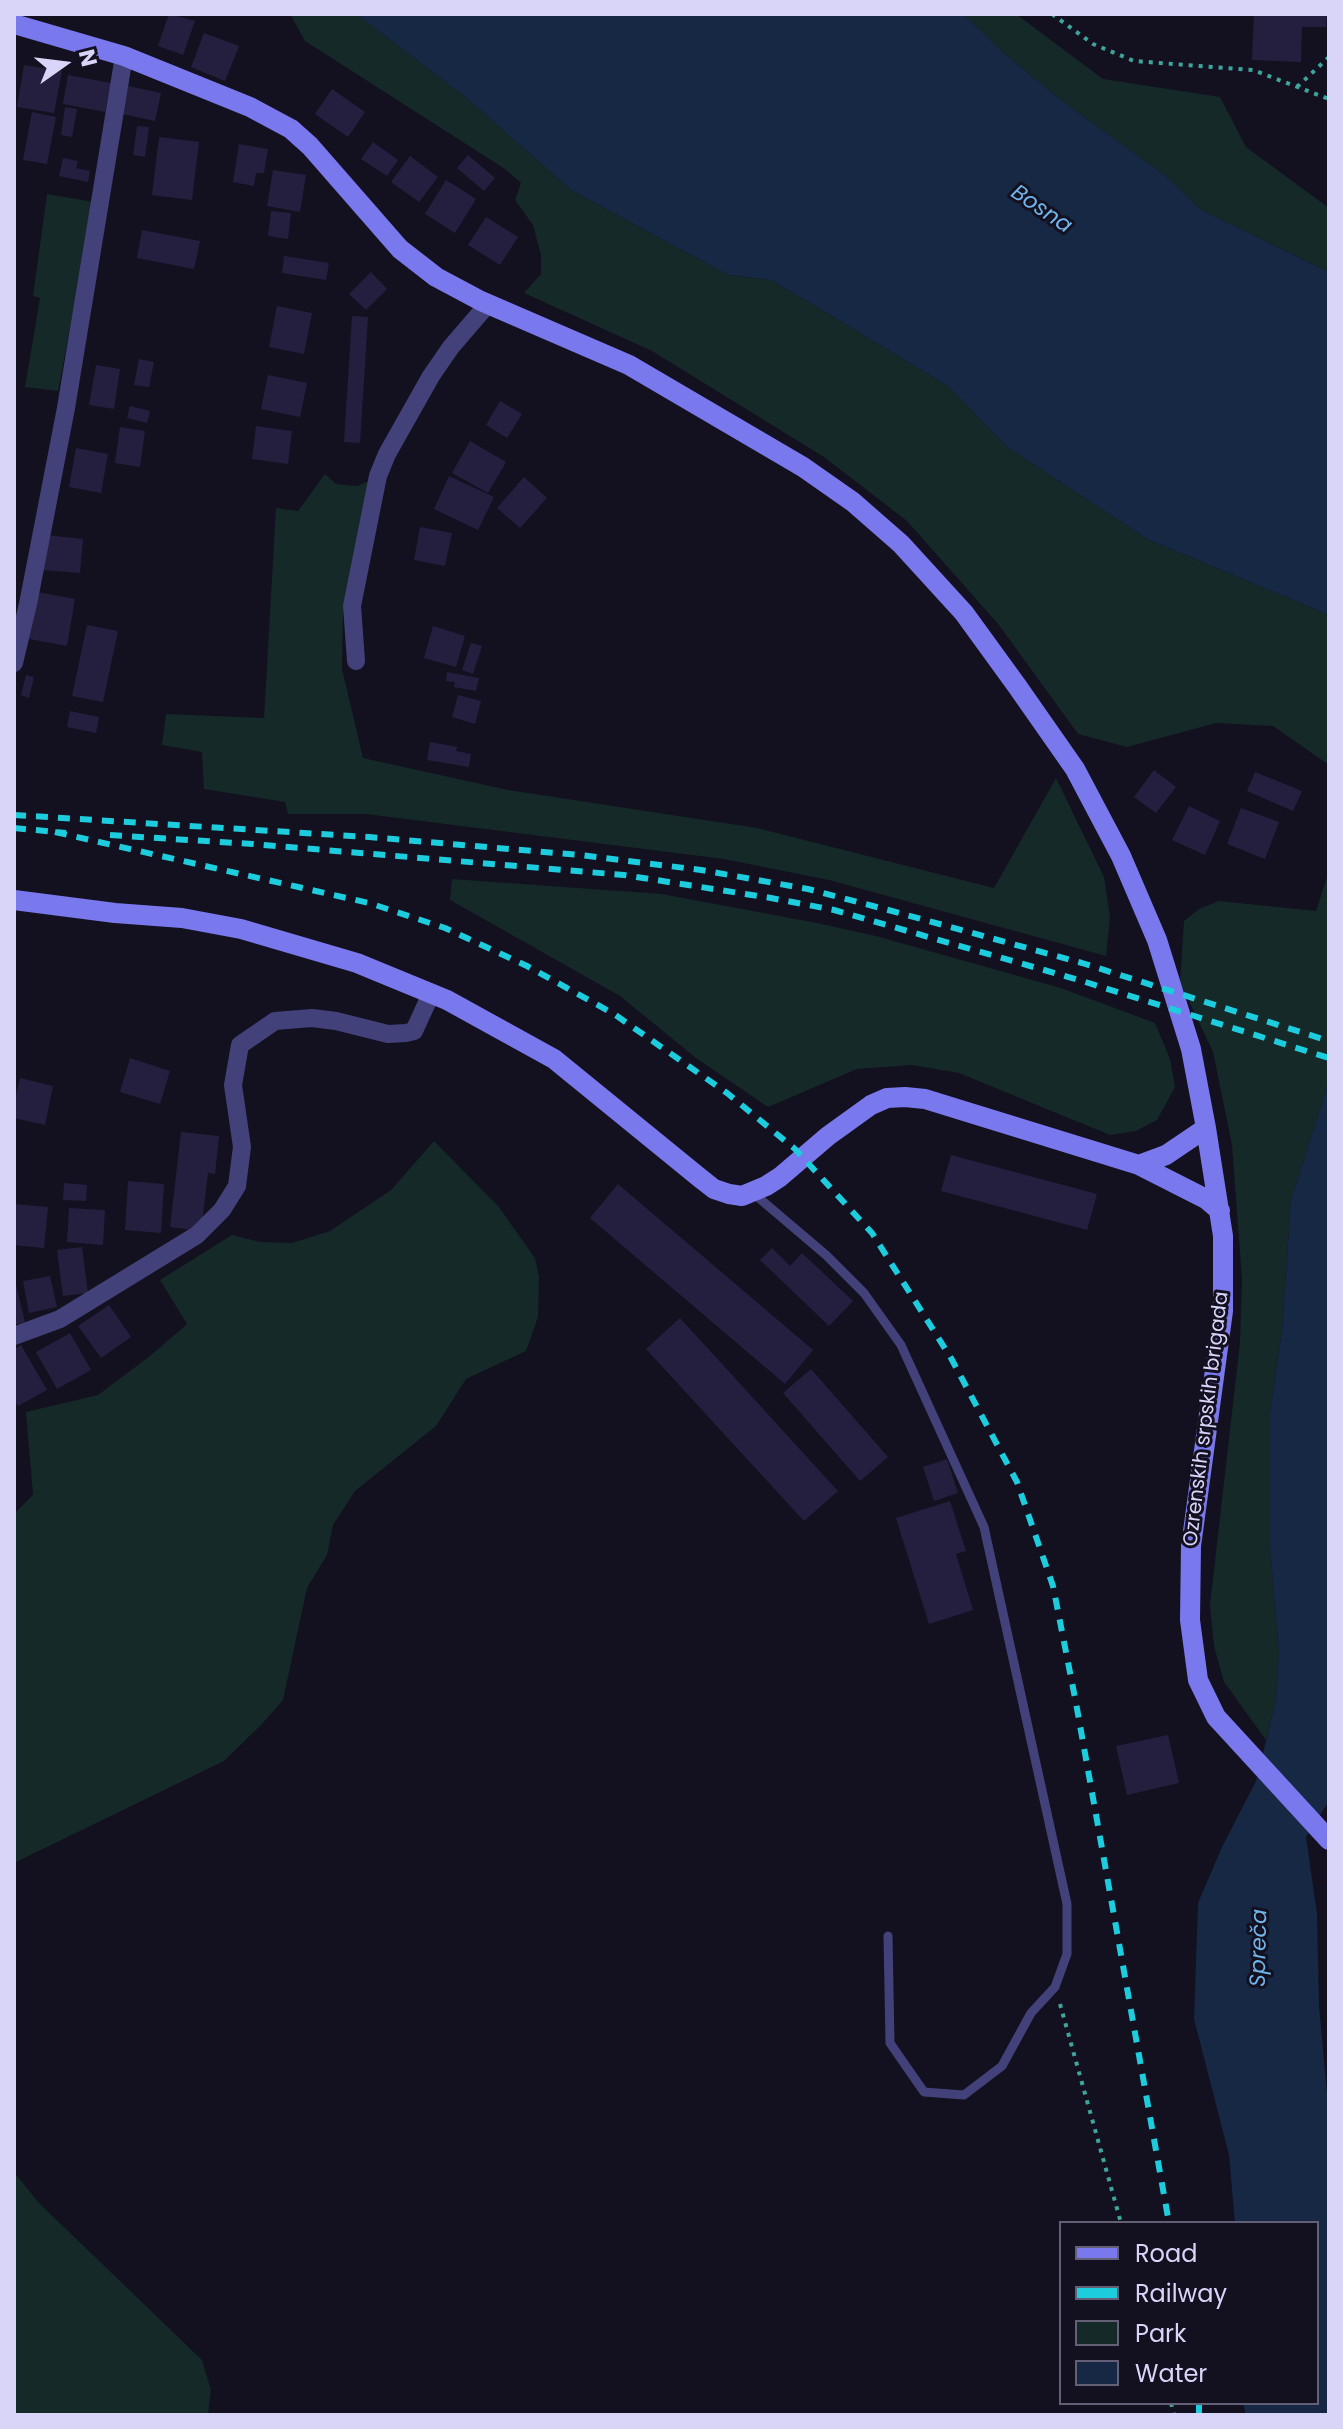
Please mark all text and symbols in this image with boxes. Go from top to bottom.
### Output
north arrow [24,24,104,104]
text: N [71,46,105,70]
water label: Bosna [1005,180,1077,240]
street label: Ozrenskih srpskih brigada [1179,1290,1235,1548]
water label: Spreča [1246,1909,1274,1987]
legend [1059,2221,1319,2405]
text: Road [1135,2237,1197,2270]
text: Railway [1135,2277,1227,2310]
text: Park [1135,2317,1186,2350]
text: Water [1135,2357,1207,2390]

